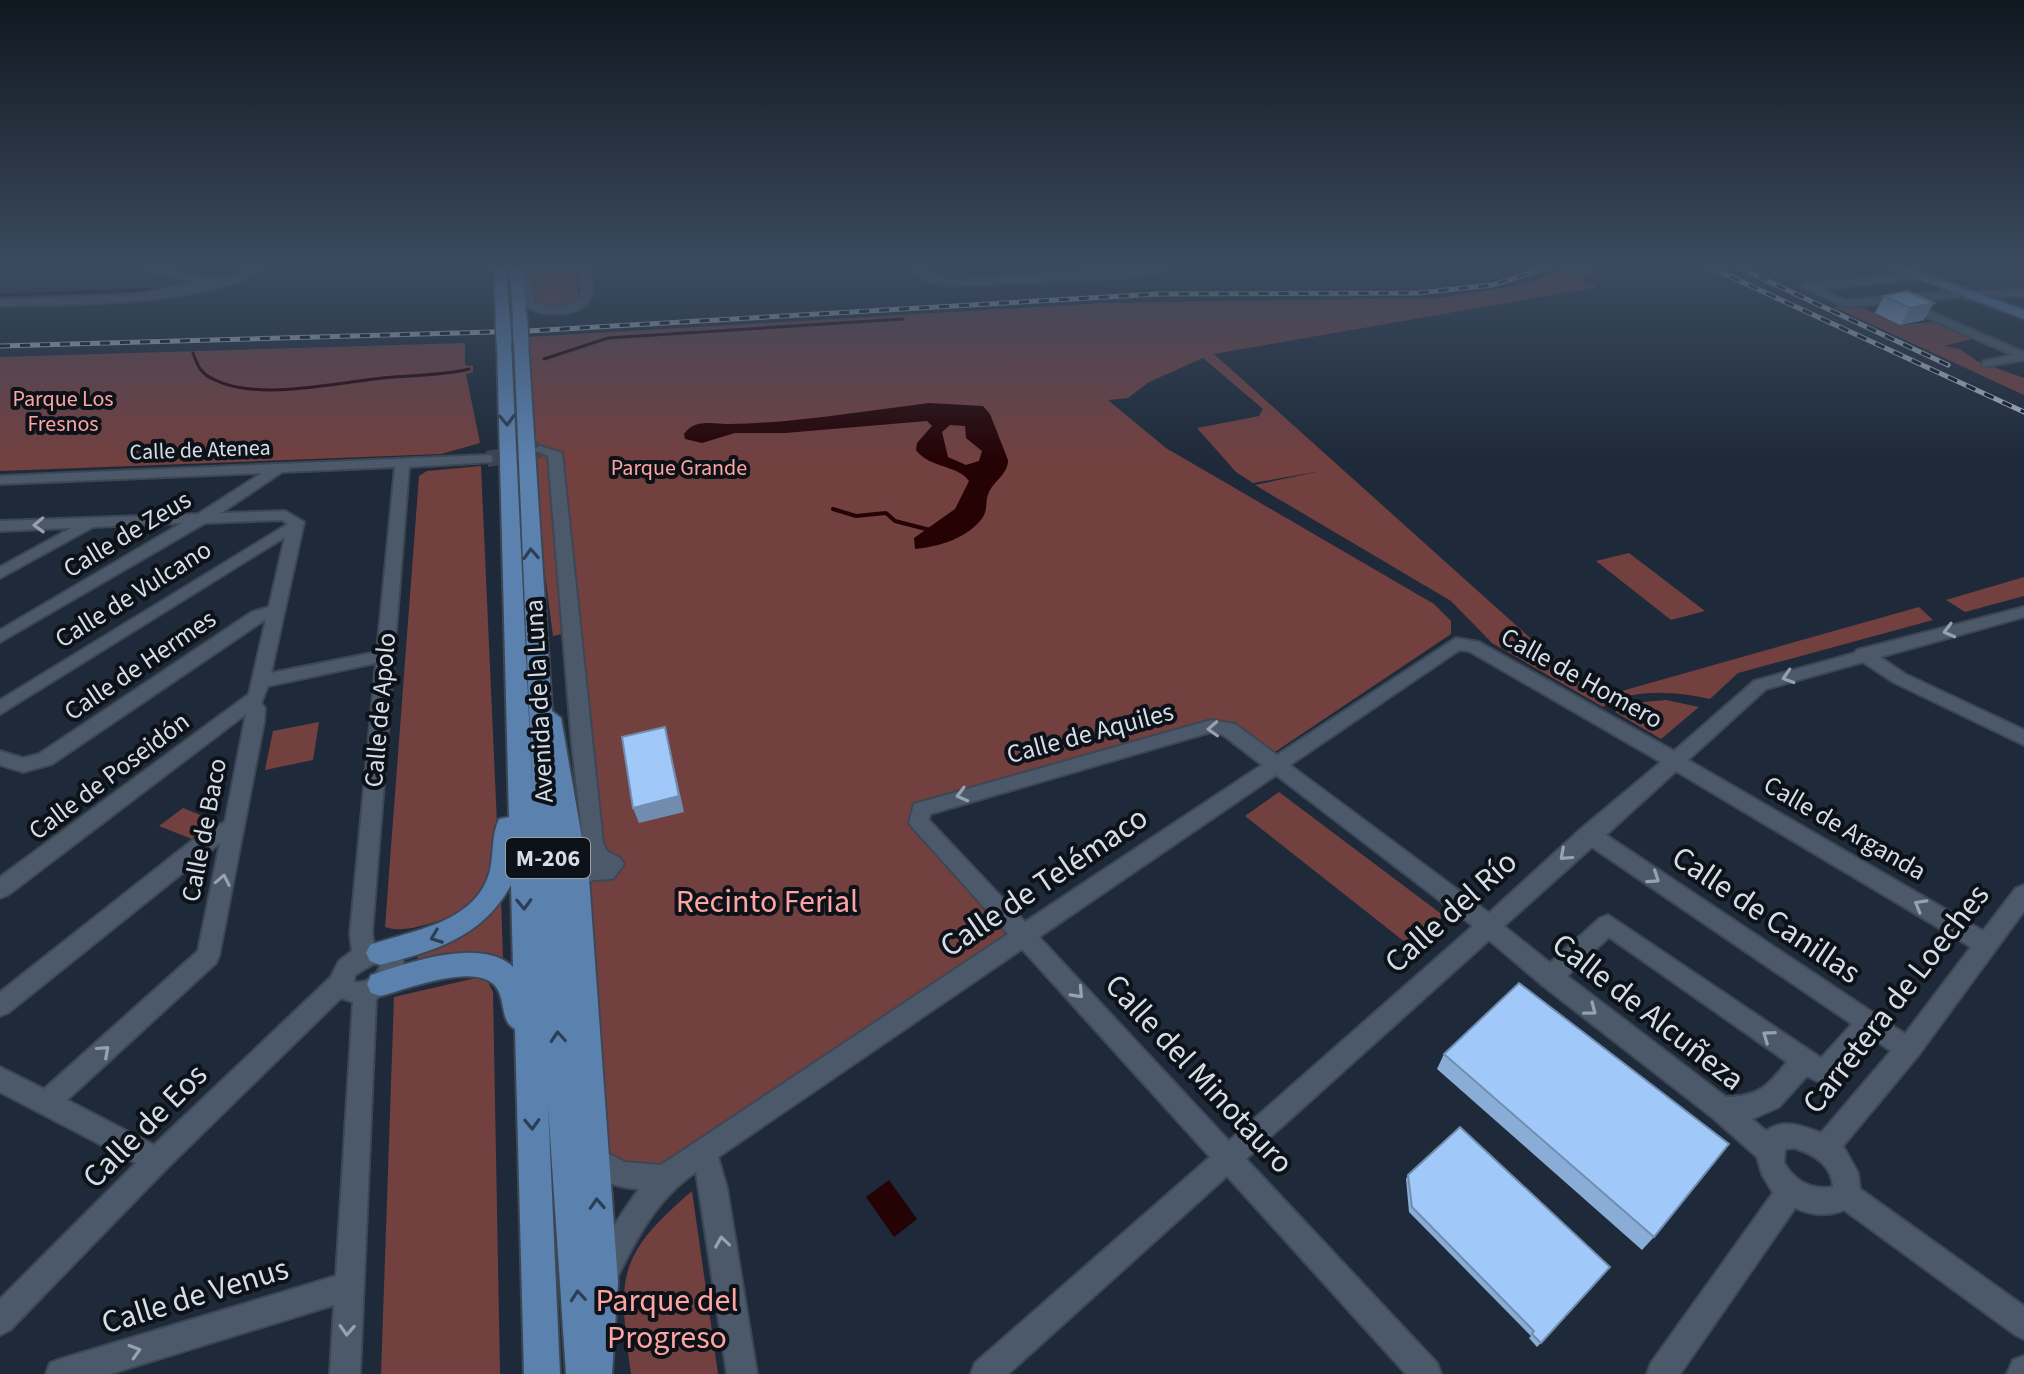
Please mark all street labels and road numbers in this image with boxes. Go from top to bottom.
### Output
street label: Calle de Atenea [129,432,271,468]
street label: Calle de Zeus [56,481,198,587]
street label: Calle de Vulcano [48,531,218,657]
street label: Avenida de la Luna [515,598,563,804]
street label: Calle de Hermes [57,600,223,730]
street label: Calle de Homero [1494,618,1670,738]
street label: Calle de Apolo [355,631,405,789]
street label: Calle de Aquiles [1002,693,1178,773]
street label: Calle de Poseidón [21,703,197,849]
street label: Calle de Baco [172,755,236,905]
street label: Calle de Arganda [1757,766,1933,890]
street label: Calle de Telémaco [931,795,1157,969]
street label: Calle de Canillas [1662,835,1870,995]
road number: M-206 [506,838,590,878]
street label: Calle del Río [1374,840,1528,984]
street label: Carretera de Loeches [1791,874,2001,1124]
street label: Calle de Alcuñeza [1542,922,1754,1102]
street label: Calle del Minotauro [1094,964,1304,1184]
street label: Calle de Eos [72,1053,218,1199]
street label: Calle de Venus [96,1246,294,1346]

